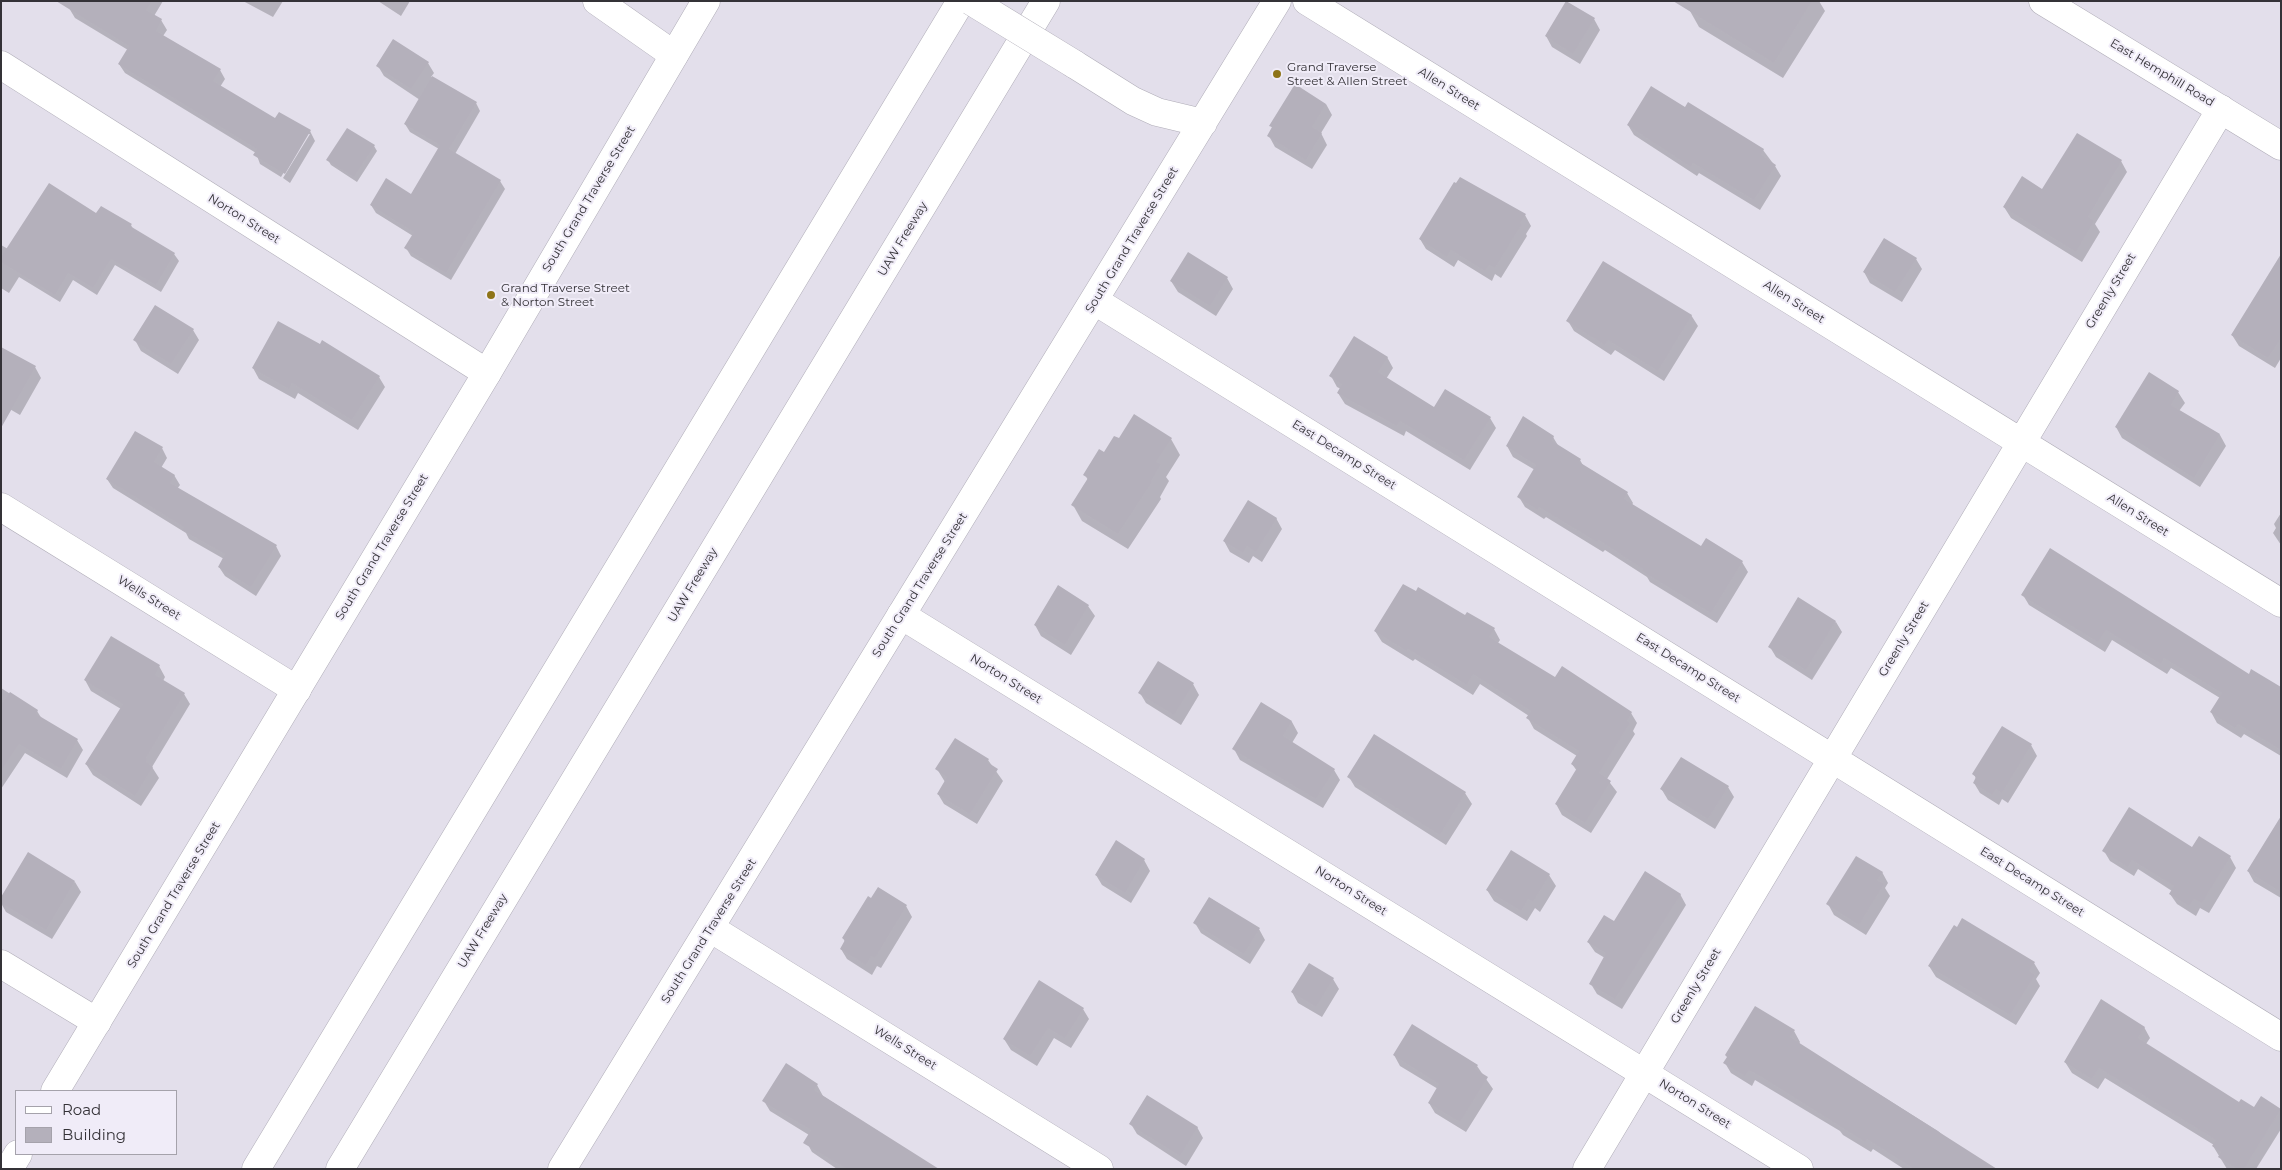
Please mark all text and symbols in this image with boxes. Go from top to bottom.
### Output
street label: East Hemphill Road [2107,36,2217,110]
place label: Grand Traverse Street & Allen Street [1287,60,1407,88]
street label: Allen Street [1416,64,1482,114]
marker: Grand Traverse Street & Allen Street [1271,68,1283,80]
street label: South Grand Traverse Street [540,123,638,275]
street label: South Grand Traverse Street [1083,164,1181,316]
street label: Norton Street [205,191,283,247]
street label: UAW Freeway [875,199,931,279]
street label: Greenly Street [2083,251,2139,331]
street label: Allen Street [1761,277,1827,327]
place label: Grand Traverse Street & Norton Street [501,281,630,309]
marker: Grand Traverse Street & Norton Street [485,289,497,301]
street label: East Decamp Street [1289,417,1399,493]
street label: South Grand Traverse Street [333,471,431,623]
street label: Allen Street [2105,490,2171,540]
street label: South Grand Traverse Street [869,510,971,660]
street label: UAW Freeway [665,545,721,625]
street label: Wells Street [115,573,183,623]
street label: Greenly Street [1876,599,1932,679]
street label: East Decamp Street [1633,630,1743,706]
street label: Norton Street [967,651,1045,707]
street label: South Grand Traverse Street [125,819,223,971]
street label: East Decamp Street [1977,844,2087,920]
street label: South Grand Traverse Street [658,856,760,1006]
street label: Norton Street [1312,863,1390,919]
street label: UAW Freeway [455,891,511,971]
street label: Greenly Street [1668,946,1724,1026]
street label: Wells Street [871,1023,939,1073]
street label: Norton Street [1656,1076,1734,1132]
legend [15,1090,178,1155]
text: Road [62,1100,101,1119]
text: Building [62,1125,126,1144]

